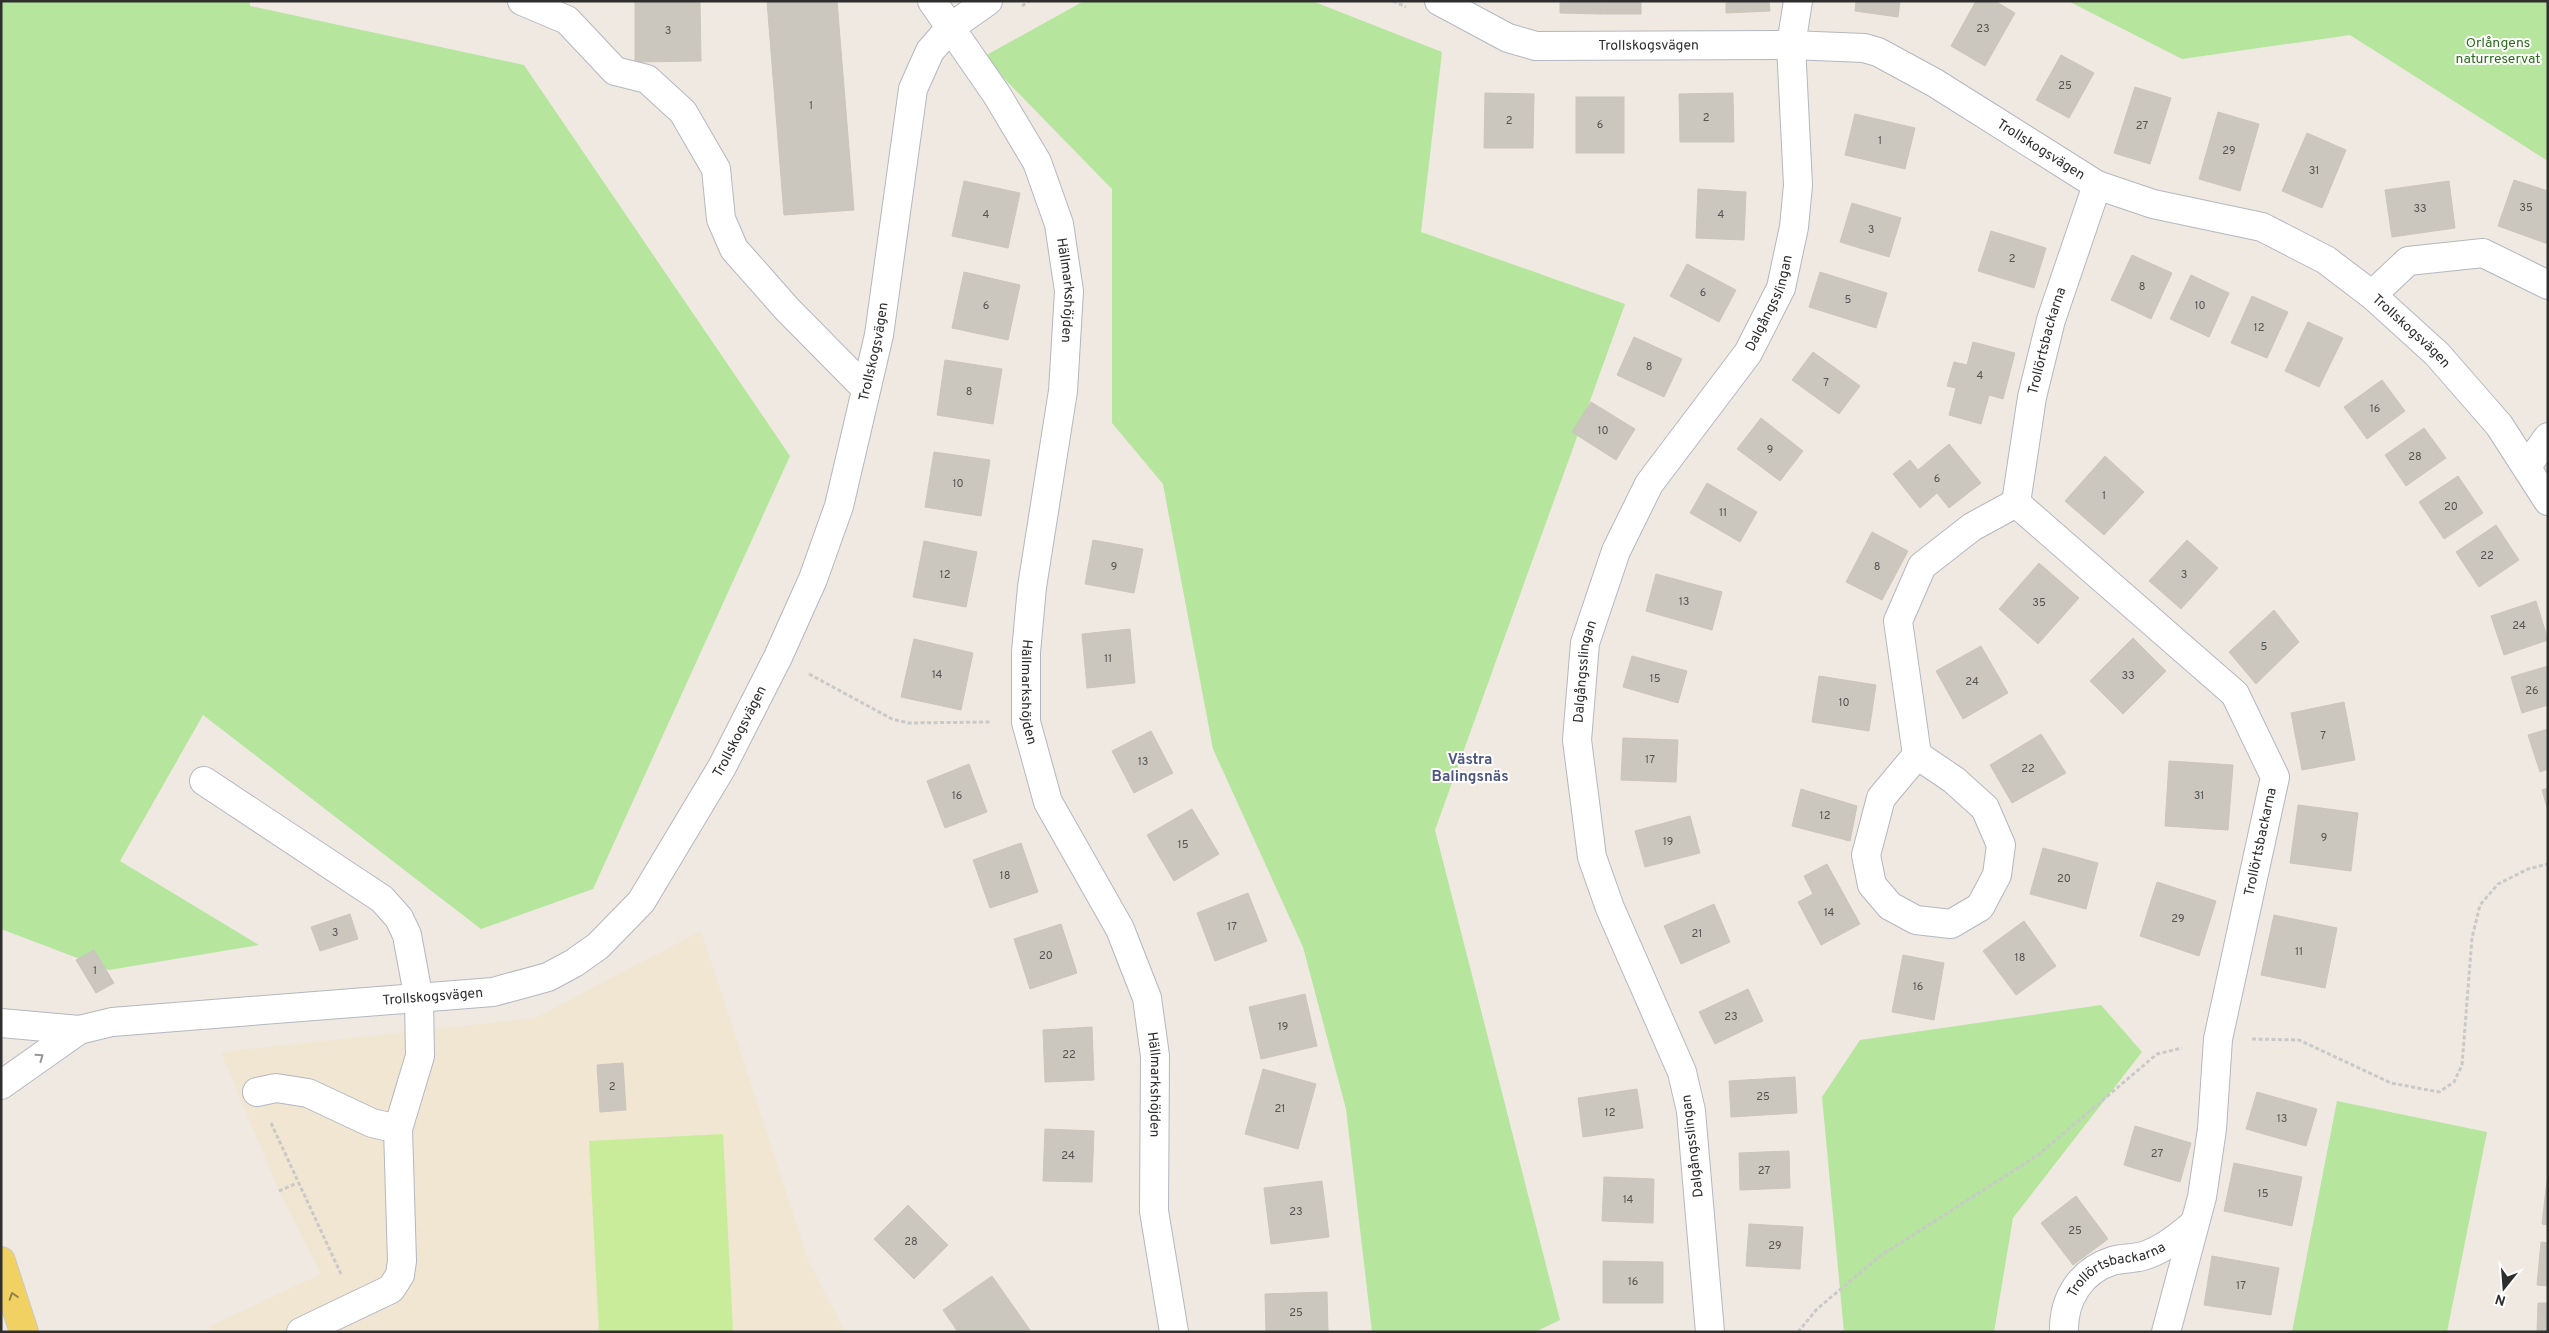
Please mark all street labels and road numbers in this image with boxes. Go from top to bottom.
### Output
street label: Trollskogsvägen [1598,37,1699,54]
street label: Trollskogsvägen [1994,116,2088,184]
street label: Hällmarkshöjden [1053,237,1078,343]
street label: Dalgångsslingan [1742,253,1796,354]
street label: Trollörtsbackarna [2024,285,2070,396]
street label: Trollskogsvägen [2368,291,2454,372]
street label: Trollskogsvägen [855,301,892,403]
street label: Dalgångsslingan [1570,618,1601,723]
street label: Hällmarkshöjden [1018,639,1040,747]
street label: Trollskogsvägen [709,683,770,781]
street label: Trollörtsbackarna [2241,786,2281,898]
street label: Trollskogsvägen [382,984,484,1009]
street label: Hällmarkshöjden [1143,1031,1164,1138]
street label: Dalgångsslingan [1678,1094,1708,1198]
street label: Trollörtsbackarna [2064,1239,2169,1300]

